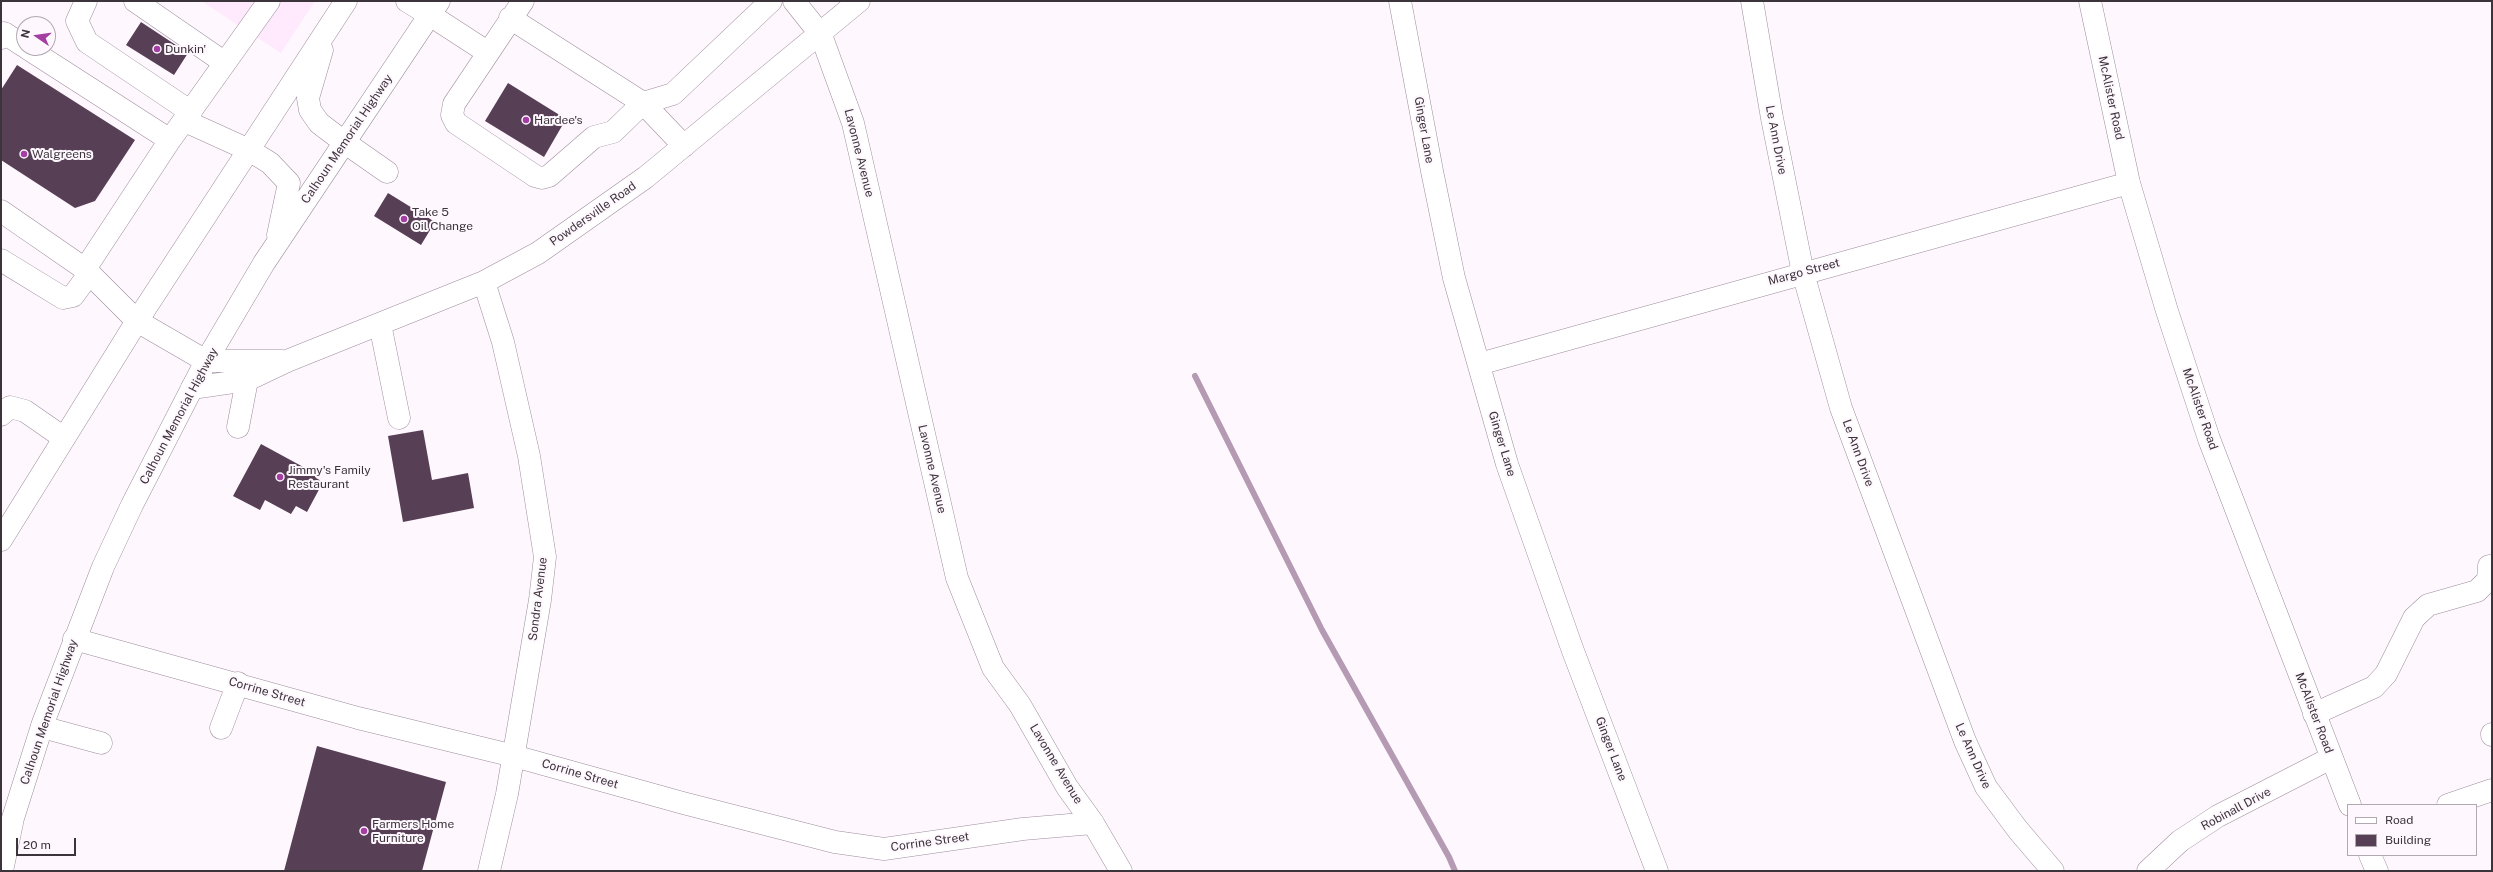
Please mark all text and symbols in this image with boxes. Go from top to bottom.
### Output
north arrow [16,16,56,56]
text: N [18,28,32,39]
place label: Dunkin' [165,42,206,56]
marker: Dunkin' [152,44,162,54]
street label: McAlister Road [2095,55,2127,141]
street label: Calhoun Memorial Highway [298,72,396,206]
street label: Ginger Lane [1411,95,1437,165]
street label: Le Ann Drive [1762,104,1790,176]
street label: Lavonne Avenue [841,107,877,199]
place label: Hardee's [534,113,582,127]
marker: Hardee's [521,115,531,125]
place label: Walgreens [32,147,92,161]
marker: Walgreens [19,149,29,159]
street label: Powdersville Road [547,179,639,249]
place label: Take 5 Oil Change [412,205,473,233]
marker: Take 5 Oil Change [399,214,409,224]
street label: Margo Street [1767,256,1841,288]
street label: Calhoun Memorial Highway [137,345,221,487]
street label: McAlister Road [2179,366,2221,452]
street label: Ginger Lane [1485,410,1519,478]
street label: Le Ann Drive [1839,417,1877,489]
street label: Lavonne Avenue [915,423,949,515]
place label: Jimmy's Family Restaurant [288,463,371,491]
marker: Jimmy's Family Restaurant [275,472,285,482]
street label: Sondra Avenue [526,556,550,642]
street label: Calhoun Memorial Highway [17,637,81,787]
street label: McAlister Road [2292,671,2336,755]
street label: Corrine Street [227,674,307,710]
street label: Ginger Lane [1592,715,1630,783]
street label: Lavonne Avenue [1026,721,1086,807]
street label: Le Ann Drive [1952,721,1994,791]
street label: Corrine Street [540,756,620,792]
street label: Robinall Drive [2199,785,2273,833]
legend [2347,804,2477,856]
text: Road [2385,813,2413,827]
place label: Farmers Home Furniture [372,817,454,845]
marker: Farmers Home Furniture [359,826,369,836]
street label: Corrine Street [890,829,970,855]
scale bar [18,830,78,856]
text: Building [2385,833,2431,847]
text: 20 m [23,838,51,852]

